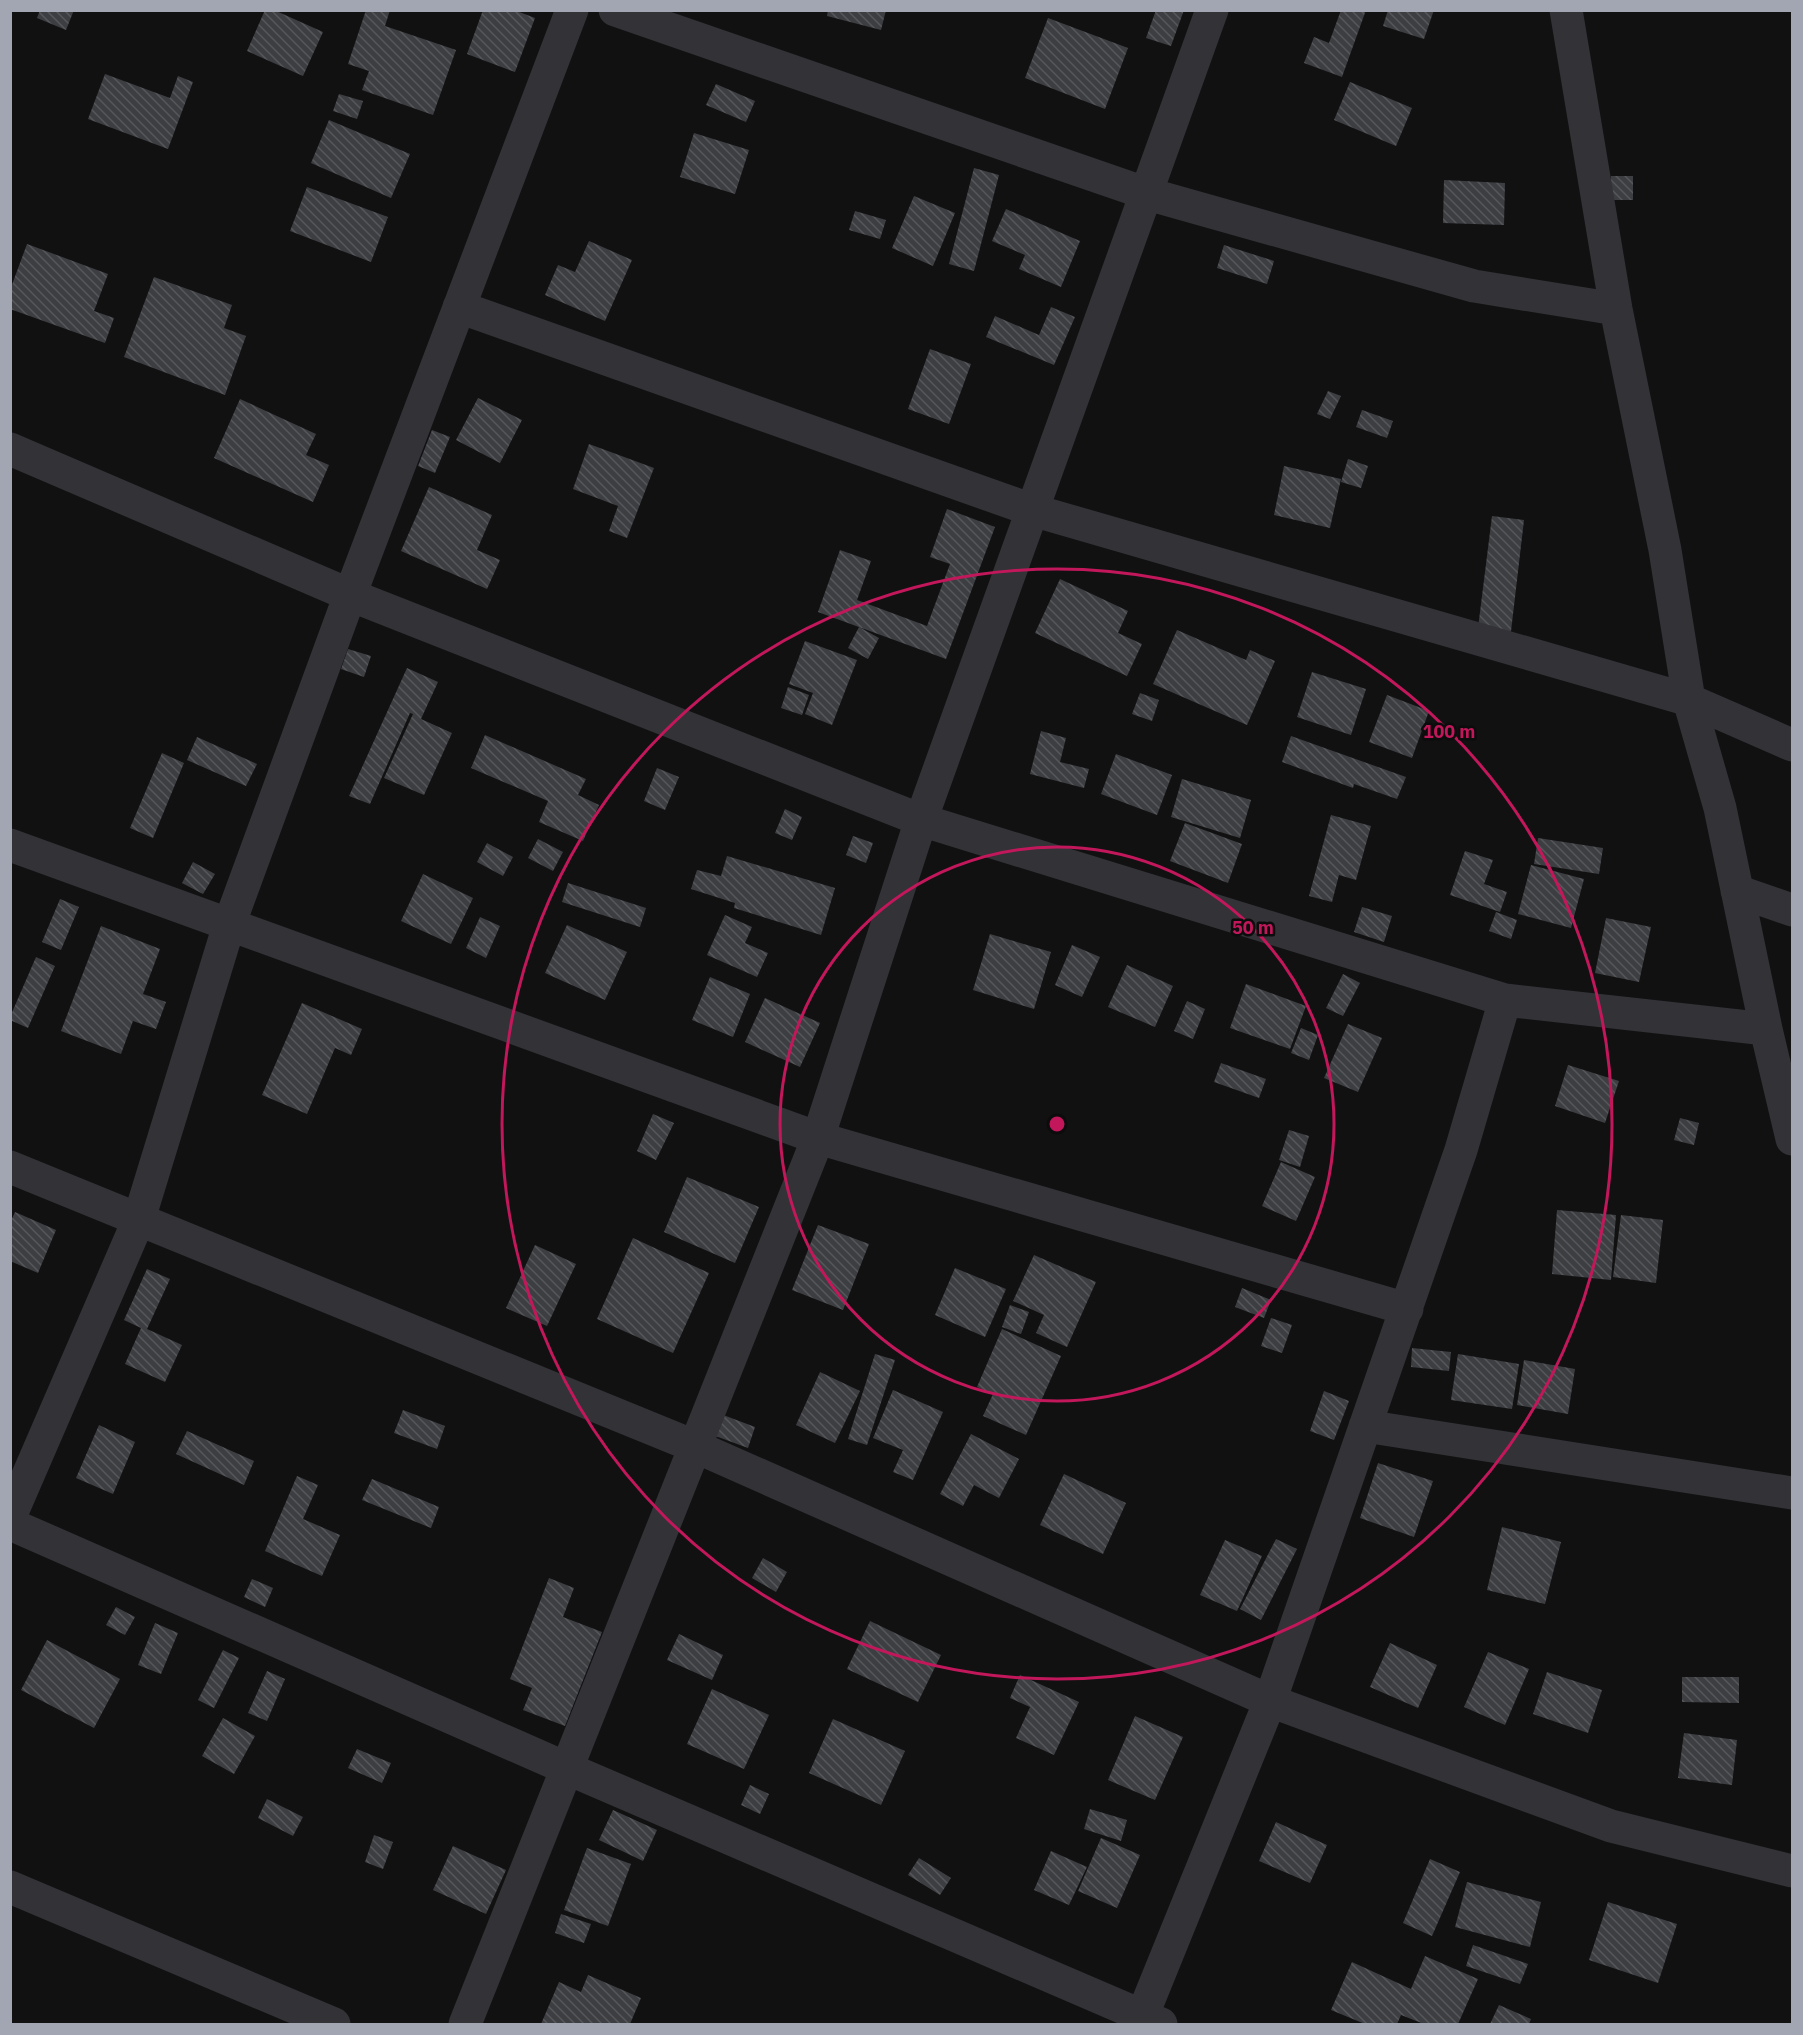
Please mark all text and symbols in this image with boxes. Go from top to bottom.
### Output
text: 100 m [1423,720,1475,743]
text: 50 m [1232,916,1274,939]
centre of rings [1047,1114,1067,1134]

